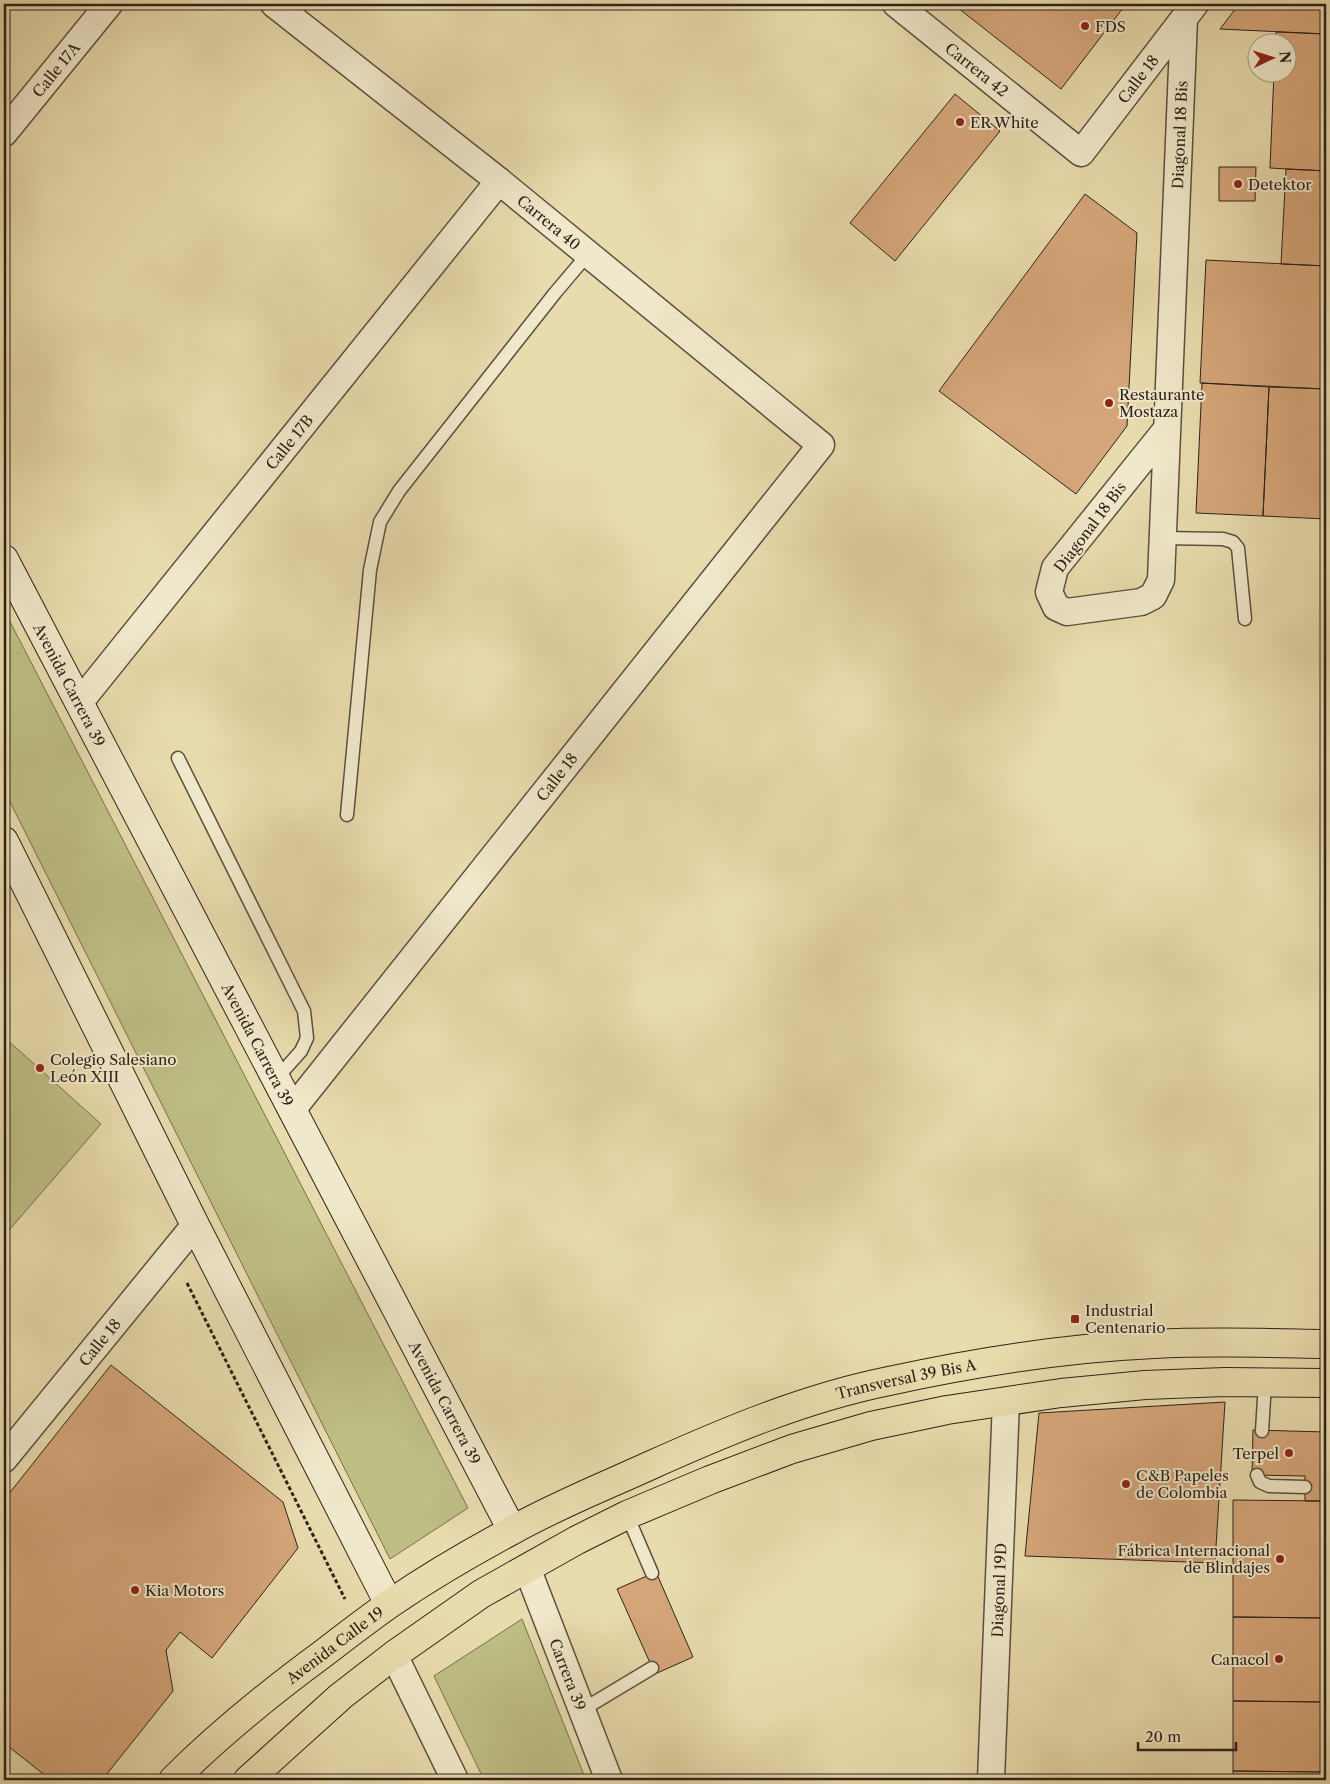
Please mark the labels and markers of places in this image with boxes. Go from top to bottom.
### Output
place label: FDS [1095,17,1126,36]
marker: FDS [1079,20,1091,32]
place label: ER White [970,113,1039,132]
marker: ER White [954,116,966,128]
place label: Detektor [1248,175,1312,194]
marker: Detektor [1232,178,1244,190]
place label: Restaurante Mostaza [1119,385,1204,421]
marker: Restaurante Mostaza [1103,397,1115,409]
place label: Colegio Salesiano León XIII [50,1050,177,1086]
marker: Colegio Salesiano León XIII [34,1062,46,1074]
place label: Industrial Centenario [1085,1301,1165,1337]
marker: Industrial Centenario [1069,1313,1081,1325]
place label: Terpel [1232,1444,1280,1463]
marker: Terpel [1283,1447,1295,1459]
place label: C&B Papeles de Colombia [1136,1466,1229,1502]
marker: C&B Papeles de Colombia [1120,1478,1132,1490]
place label: Fábrica Internacional de Blindajes [1118,1541,1271,1577]
marker: Fábrica Internacional de Blindajes [1274,1553,1286,1565]
place label: Kia Motors [145,1581,224,1600]
marker: Kia Motors [129,1584,141,1596]
place label: Canacol [1211,1650,1270,1669]
marker: Canacol [1273,1653,1285,1665]

